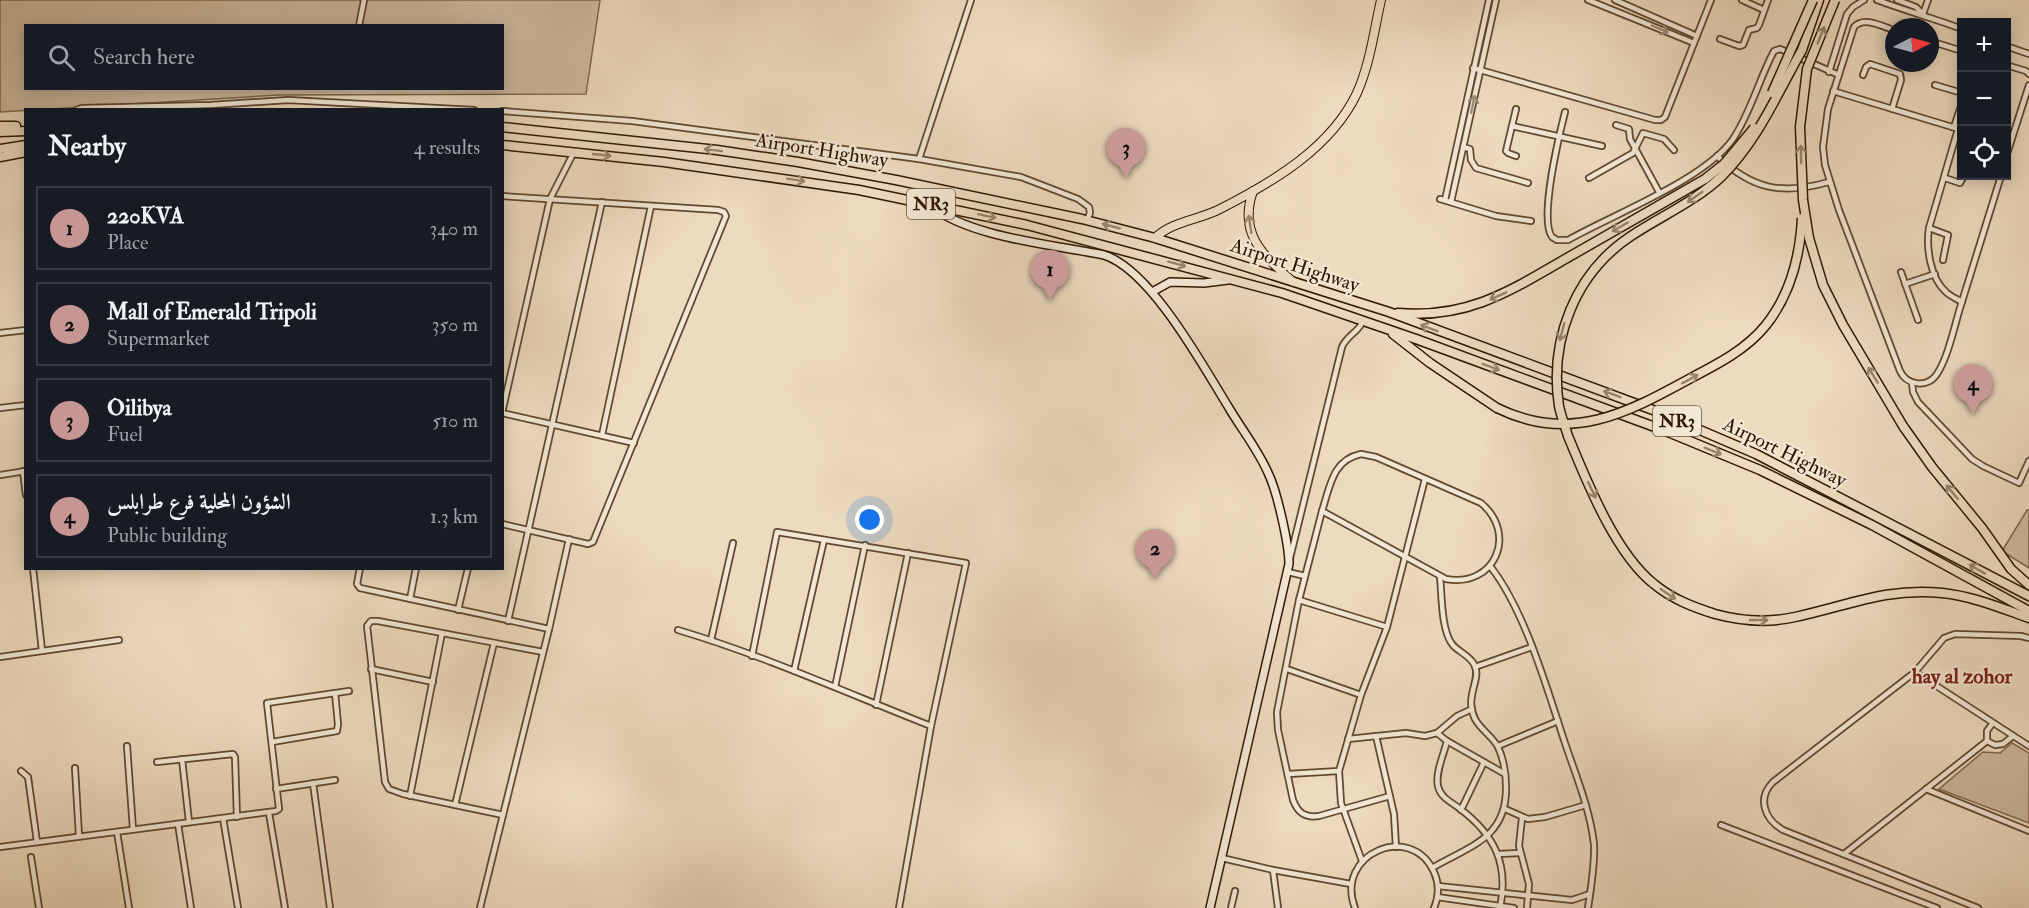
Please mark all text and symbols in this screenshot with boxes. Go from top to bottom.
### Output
north arrow [1885,18,1939,72]
map controls [1957,18,2011,180]
button: + [1957,18,2011,72]
search box [24,24,504,90]
one-way arrow [1651,24,1669,35]
one-way arrow [1816,26,1827,44]
icon: search [45,41,78,74]
text: Search here [93,43,195,71]
button: − [1957,72,2011,126]
one-way arrow [1468,95,1479,114]
button: locate [1957,126,2011,180]
street label: Airport Highway [753,127,891,174]
pin: 3 [1106,128,1146,178]
text: Nearby [48,131,126,163]
text: 4 results [414,135,480,160]
one-way arrow [704,144,724,155]
one-way arrow [1795,145,1806,165]
one-way arrow [592,150,612,161]
one-way arrow [785,175,805,186]
road number: NR3 [907,189,955,219]
one-way arrow [1687,191,1703,203]
text: 220KVA [107,202,184,230]
one-way arrow [977,211,997,222]
one-way arrow [1245,215,1256,234]
text: 1 [66,216,73,241]
text: 340 m [430,216,478,241]
one-way arrow [1102,220,1121,232]
one-way arrow [1612,222,1629,234]
text: Place [107,230,148,255]
street label: Airport Highway [1226,232,1364,299]
pin: 1 [1030,250,1070,300]
one-way arrow [1167,258,1186,270]
one-way arrow [1489,292,1507,303]
text: Mall of Emerald Tripoli [107,298,317,326]
text: 2 [64,312,75,337]
text: 350 m [432,312,478,337]
one-way arrow [1420,322,1439,333]
one-way arrow [1556,322,1568,341]
text: Supermarket [107,326,210,351]
one-way arrow [1481,362,1500,373]
pin: 4 [1954,364,1992,414]
one-way arrow [1867,367,1879,384]
one-way arrow [1681,373,1698,385]
one-way arrow [1603,388,1622,399]
text: Oilibya [107,394,172,422]
road number: NR3 [1653,406,1701,436]
text: 3 [66,408,73,433]
text: 510 m [432,408,478,433]
street label: Airport Highway [1718,411,1852,494]
text: Fuel [107,422,143,447]
one-way arrow [1703,446,1721,457]
one-way arrow [1587,480,1598,498]
one-way arrow [1945,484,1958,500]
text: الشؤون المحلية فرع طرابلس [107,488,291,516]
text: 4 [64,504,75,529]
text: 1.3 km [430,504,478,529]
your location [855,505,884,534]
text: Public building [107,523,227,548]
pin: 2 [1136,530,1174,579]
one-way arrow [1969,563,1986,575]
one-way arrow [1660,588,1676,600]
one-way arrow [1749,614,1769,626]
district label: hay al zohor [1912,663,2014,690]

